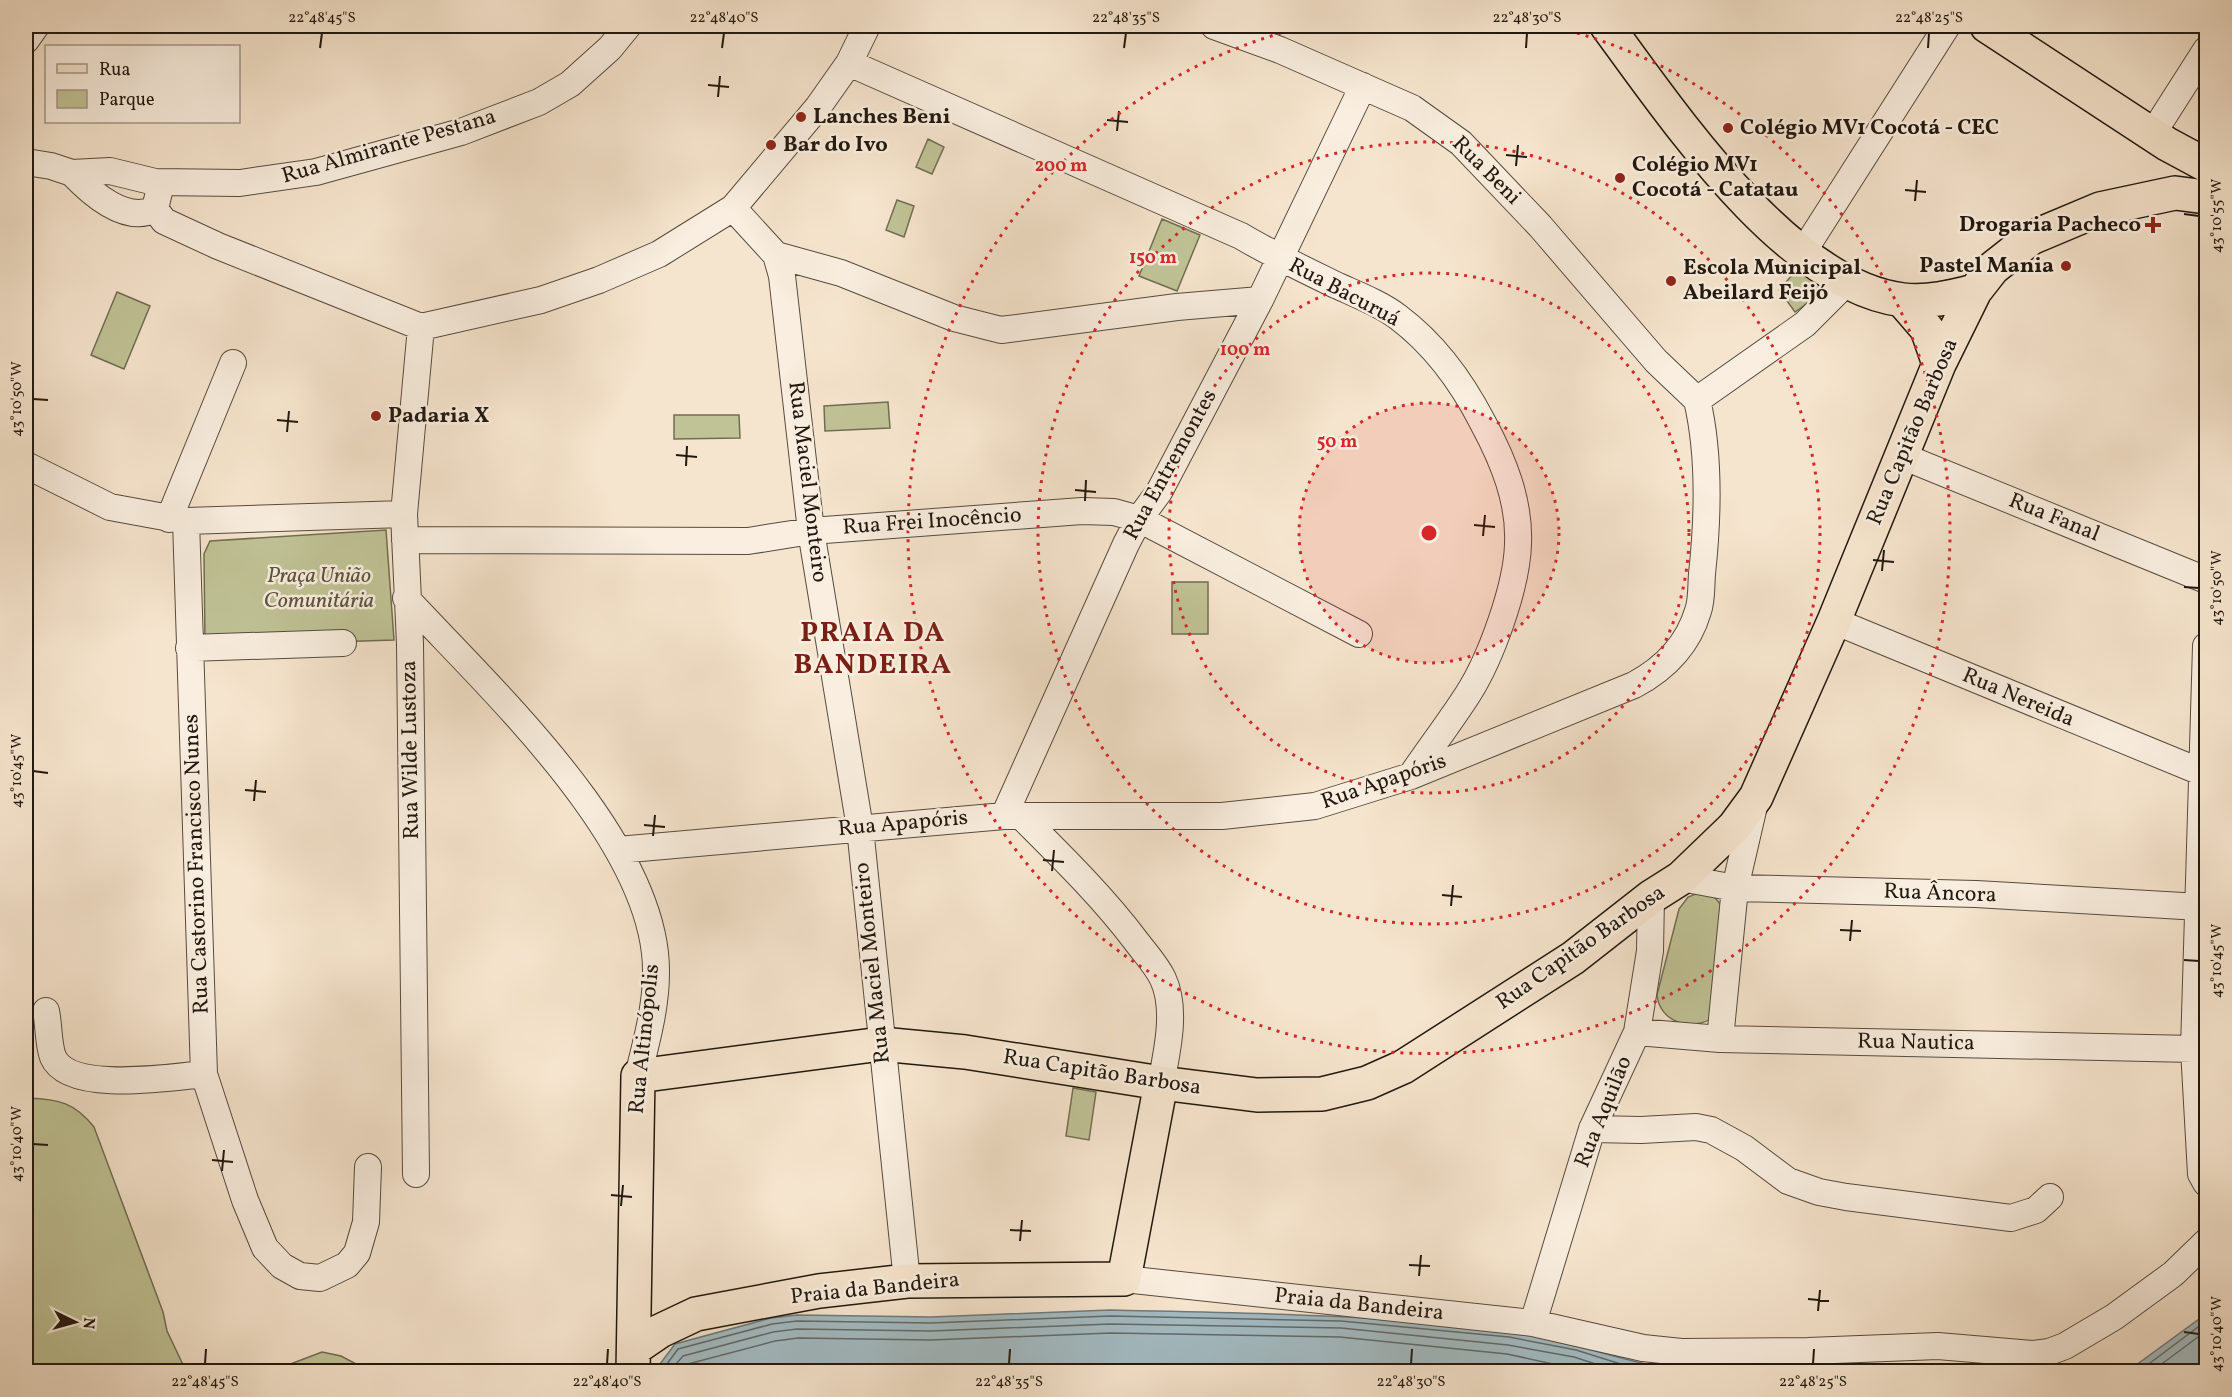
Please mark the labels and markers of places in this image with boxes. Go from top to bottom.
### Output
place label: Lanches Beni [813,102,951,133]
marker: Lanches Beni [794,110,808,124]
place label: Colégio MV1 Cocotá - CEC [1740,113,1999,144]
marker: Colégio MV1 Cocotá - CEC [1721,121,1735,135]
place label: Bar do Ivo [783,130,888,161]
marker: Bar do Ivo [764,138,778,152]
place label: Colégio MV1 Cocotá - Catatau [1632,150,1798,206]
marker: Colégio MV1 Cocotá - Catatau [1613,171,1627,185]
place label: Drogaria Pacheco [1959,210,2141,241]
marker: Drogaria Pacheco [2146,218,2160,232]
place label: Pastel Mania [1919,251,2054,282]
place label: Escola Municipal Abeilard Feijó [1683,253,1861,309]
marker: Pastel Mania [2059,259,2073,273]
marker: Escola Municipal Abeilard Feijó [1664,274,1678,288]
place label: Padaria X [388,401,490,432]
marker: Padaria X [369,409,383,423]
centre of rings [1419,523,1439,543]

